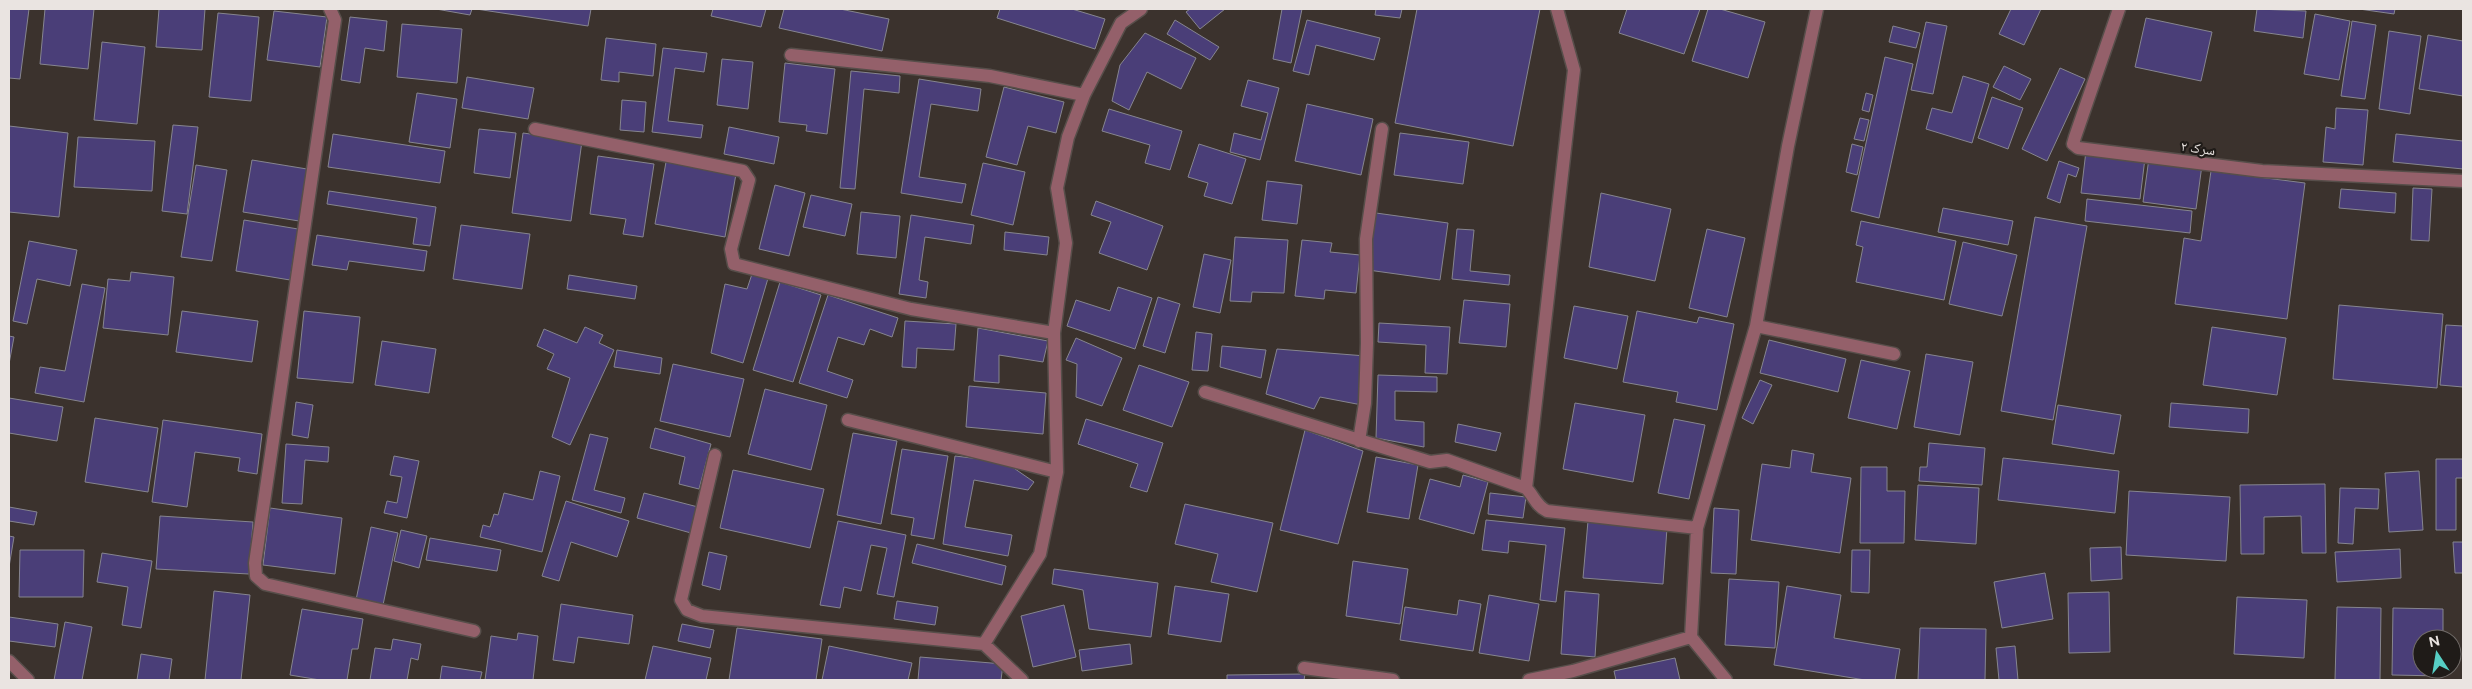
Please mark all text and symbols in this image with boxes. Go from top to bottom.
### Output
street label: سرک ۲ [2180,138,2216,159]
north arrow [2412,629,2462,679]
text: N [2427,632,2441,651]

